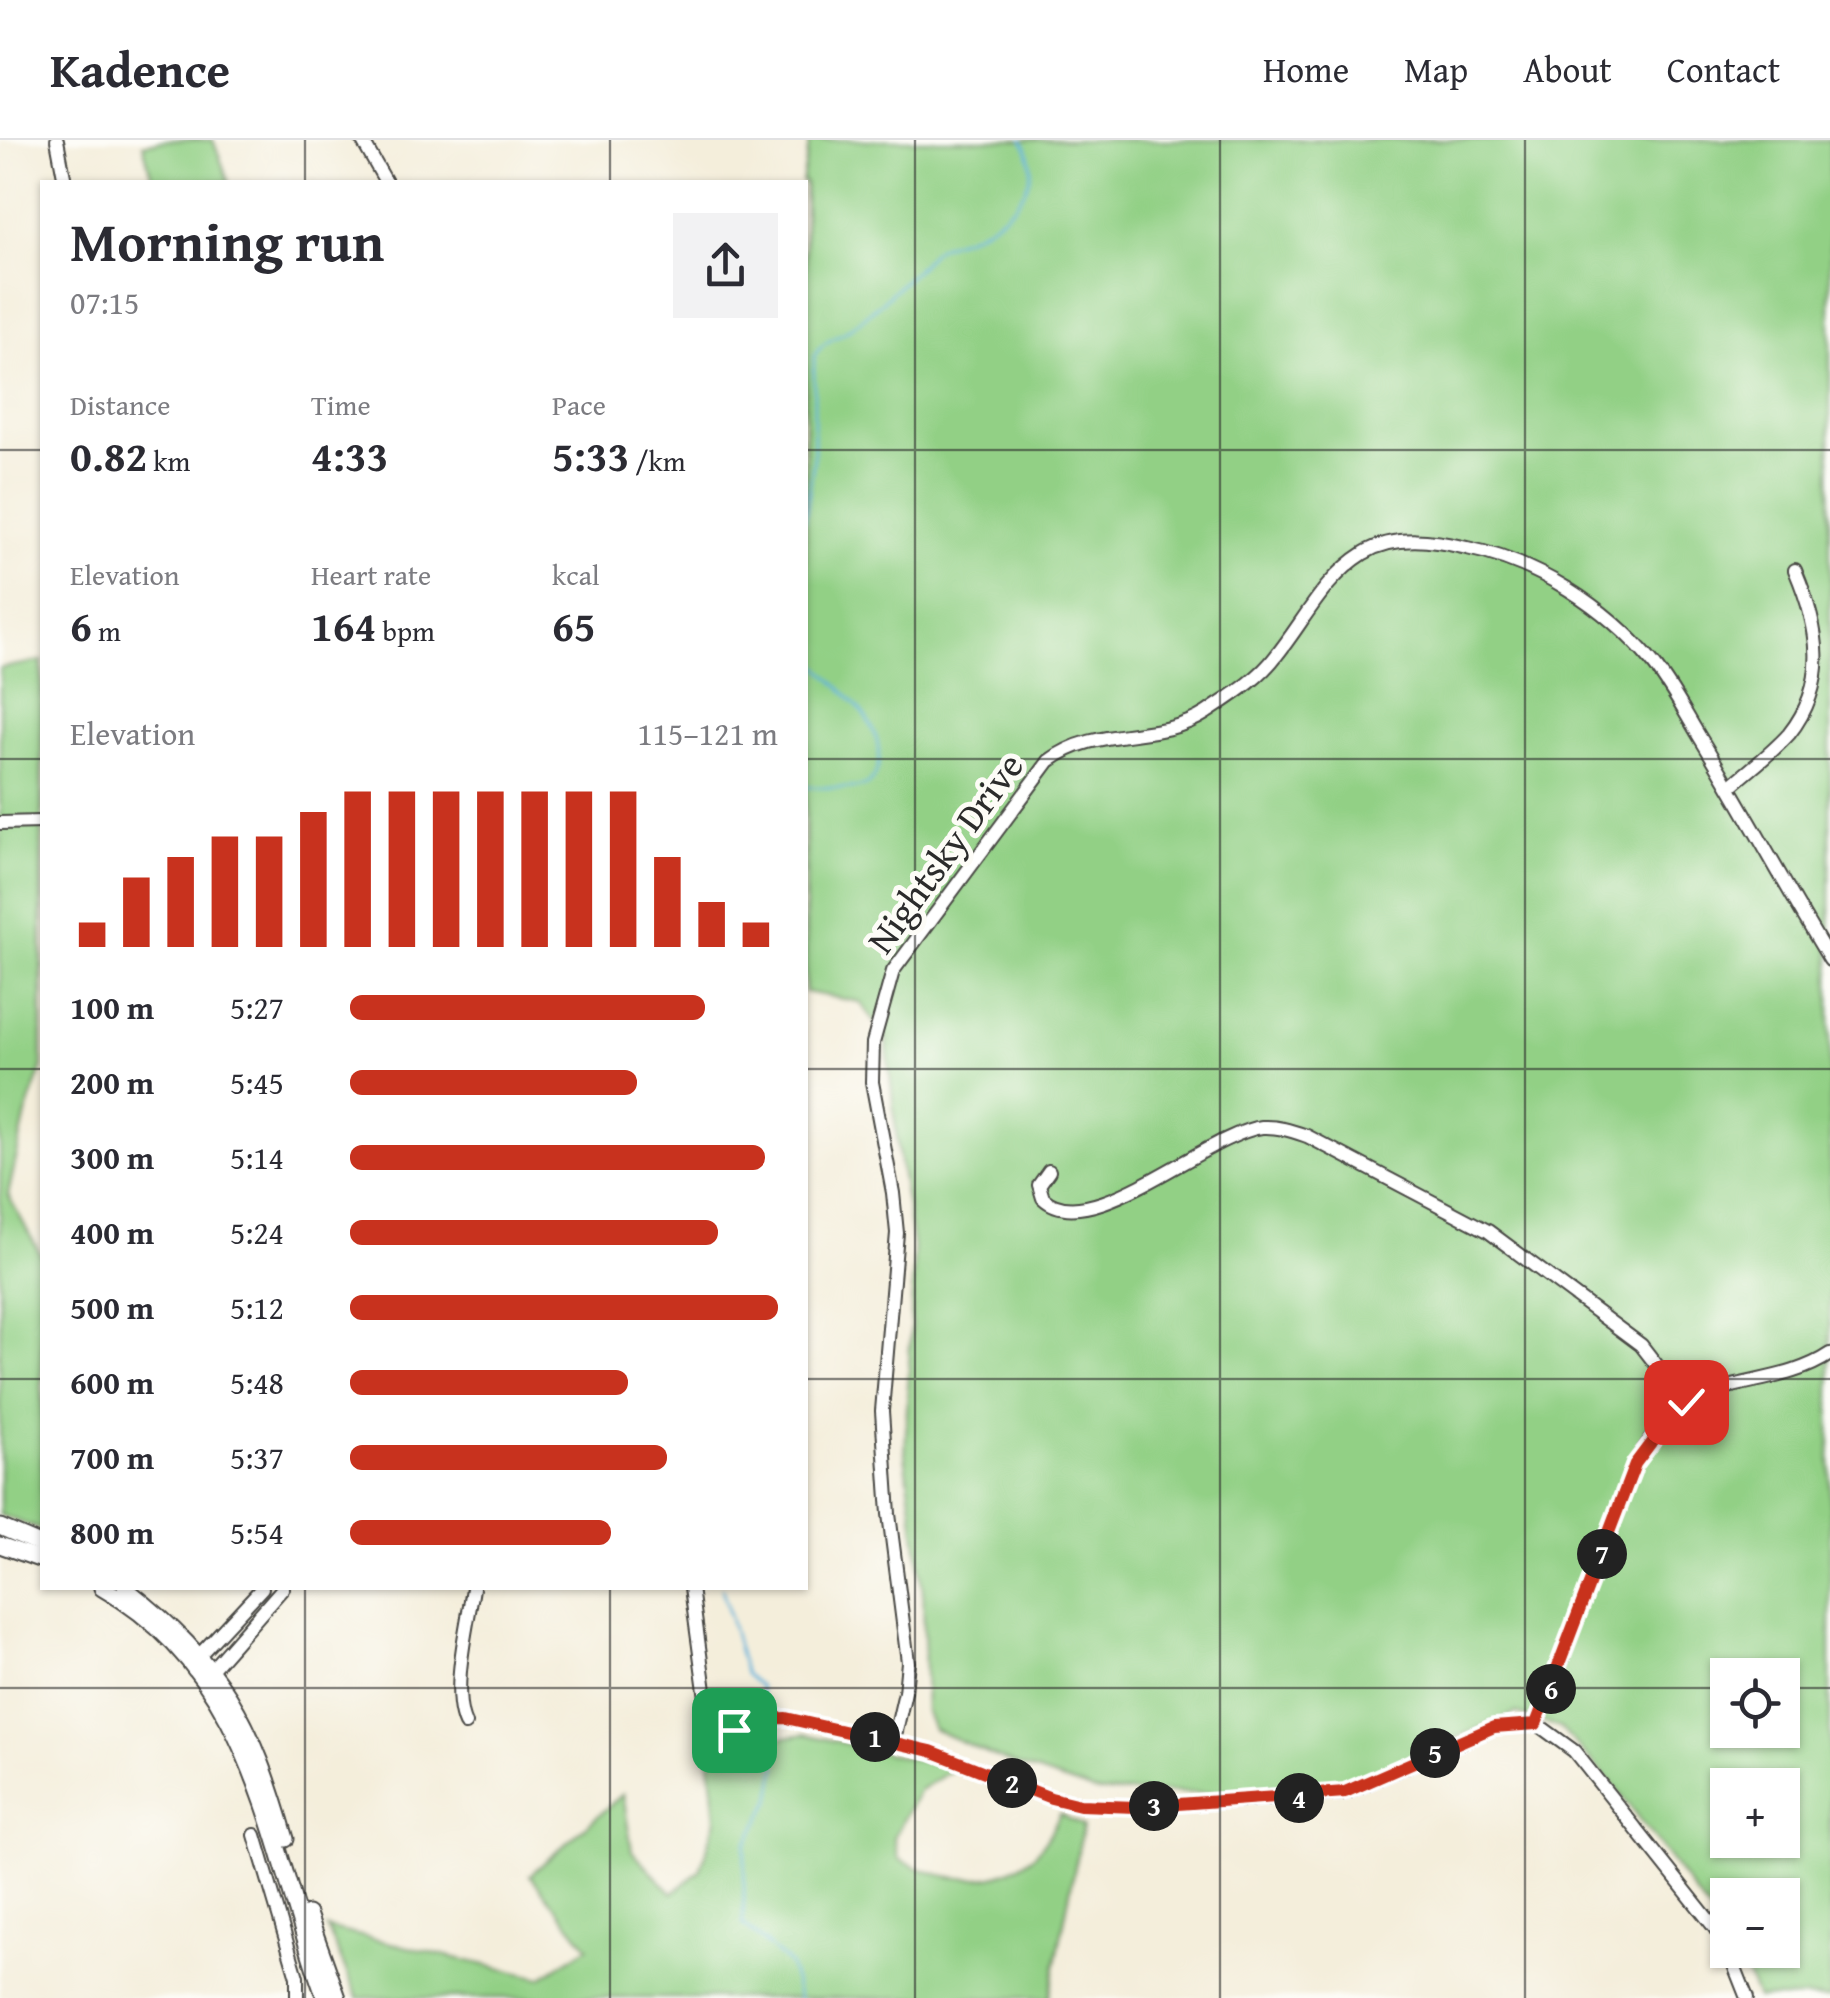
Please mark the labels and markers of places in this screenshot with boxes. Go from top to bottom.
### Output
pin [1644,1360,1729,1445]
pin: 7 [1577,1529,1627,1579]
pin: 6 [1526,1664,1576,1714]
pin [692,1688,777,1773]
pin: 1 [850,1712,900,1762]
pin: 5 [1410,1728,1460,1778]
pin: 2 [987,1758,1037,1808]
pin: 4 [1274,1773,1324,1823]
pin: 3 [1129,1781,1179,1831]

